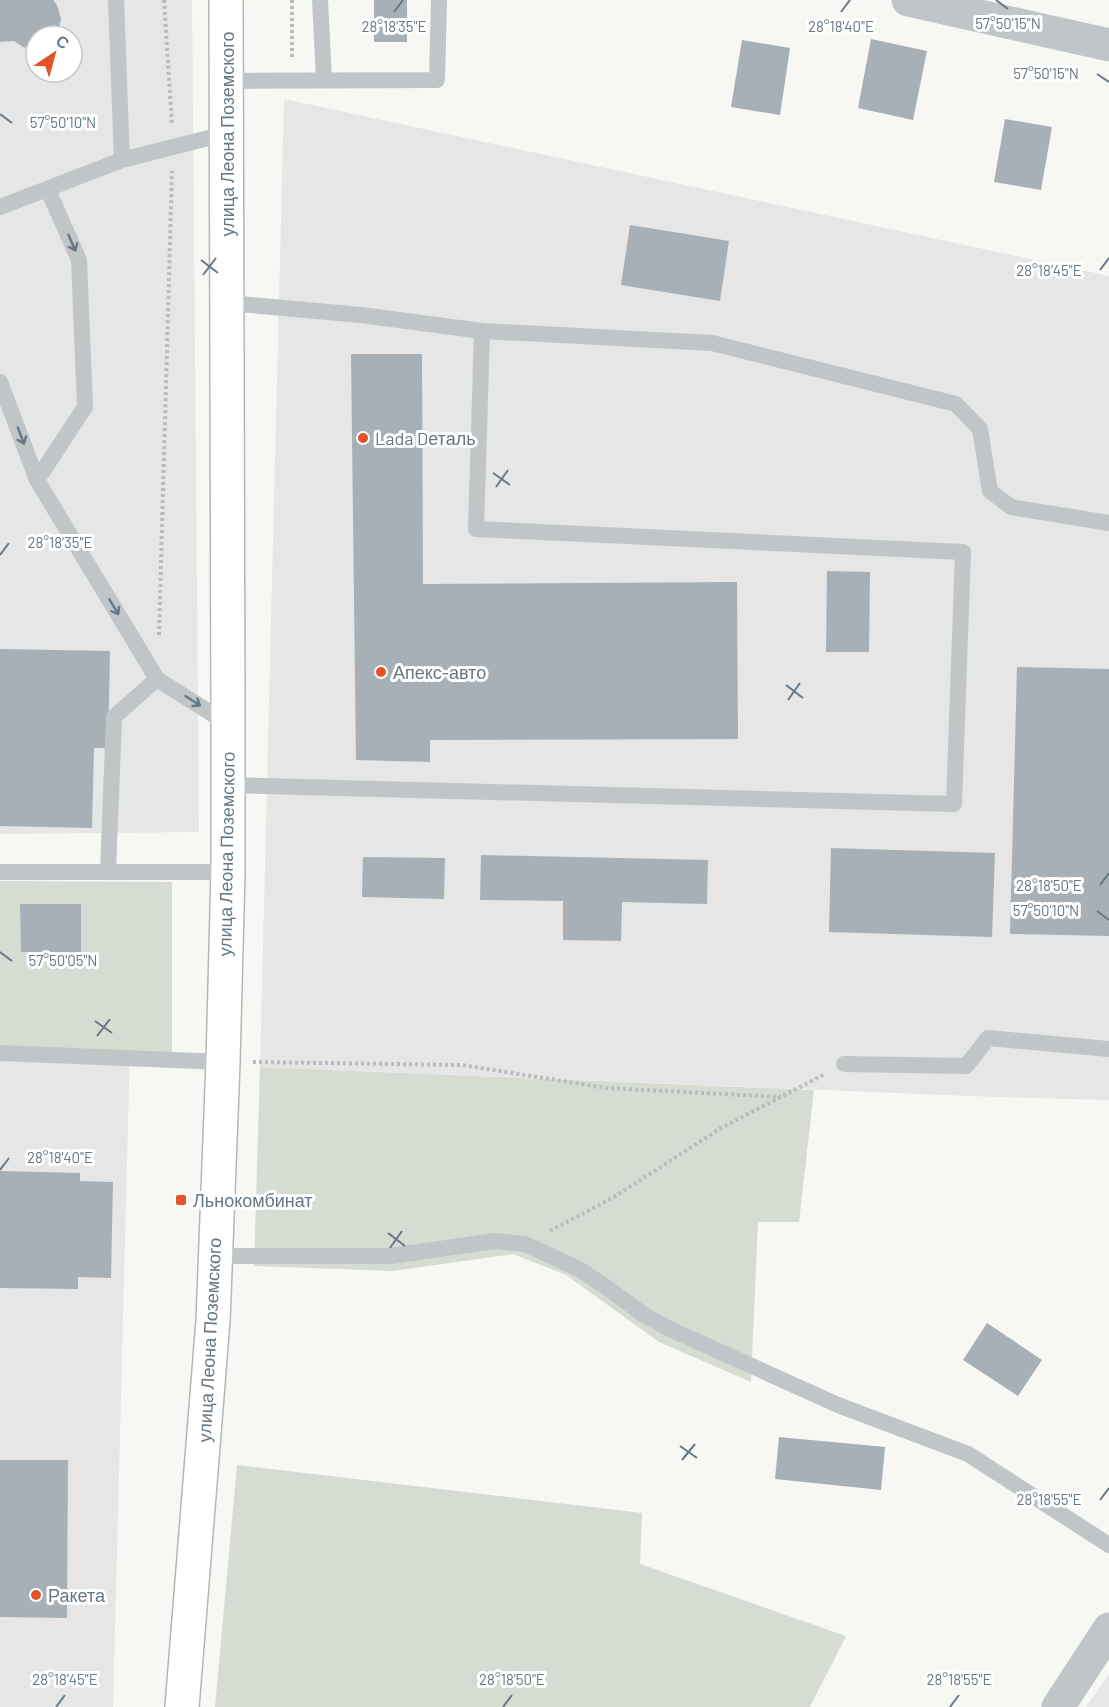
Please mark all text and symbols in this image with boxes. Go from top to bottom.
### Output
text: 57°50'15"N [975,14,1041,32]
text: 28°18'35"E [361,17,427,35]
text: 28°18'40"E [808,17,874,35]
north arrow [24,24,84,84]
text: С [53,30,74,53]
street label: улица Леона Поземского [216,32,238,236]
text: 57°50'15"N [1013,64,1079,82]
text: 57°50'10"N [30,113,96,131]
one-way arrow [66,234,78,252]
text: 28°18'45"E [1016,261,1082,279]
one-way arrow [16,427,27,445]
place label: Lada Dеталь [375,427,476,449]
marker: Lada Dеталь [356,431,370,445]
text: 28°18'35"E [27,533,93,551]
one-way arrow [108,598,120,615]
place label: Апекс-авто [393,661,486,683]
marker: Апекс-авто [374,665,388,679]
one-way arrow [184,696,201,708]
street label: улица Леона Поземского [213,751,239,957]
text: 28°18'50"E [1016,876,1082,894]
text: 57°50'10"N [1013,901,1079,919]
text: 57°50'05"N [29,951,97,969]
text: 28°18'40"E [27,1148,93,1166]
place label: Льнокомбинат [193,1189,313,1211]
marker: Льнокомбинат [174,1193,188,1207]
street label: улица Леона Поземского [193,1237,225,1443]
text: 28°18'55"E [1016,1490,1082,1508]
place label: Ракета [48,1584,106,1606]
marker: Ракета [29,1588,43,1602]
text: 28°18'45"E [32,1670,98,1688]
text: 28°18'50"E [479,1670,545,1688]
text: 28°18'55"E [926,1670,992,1688]

